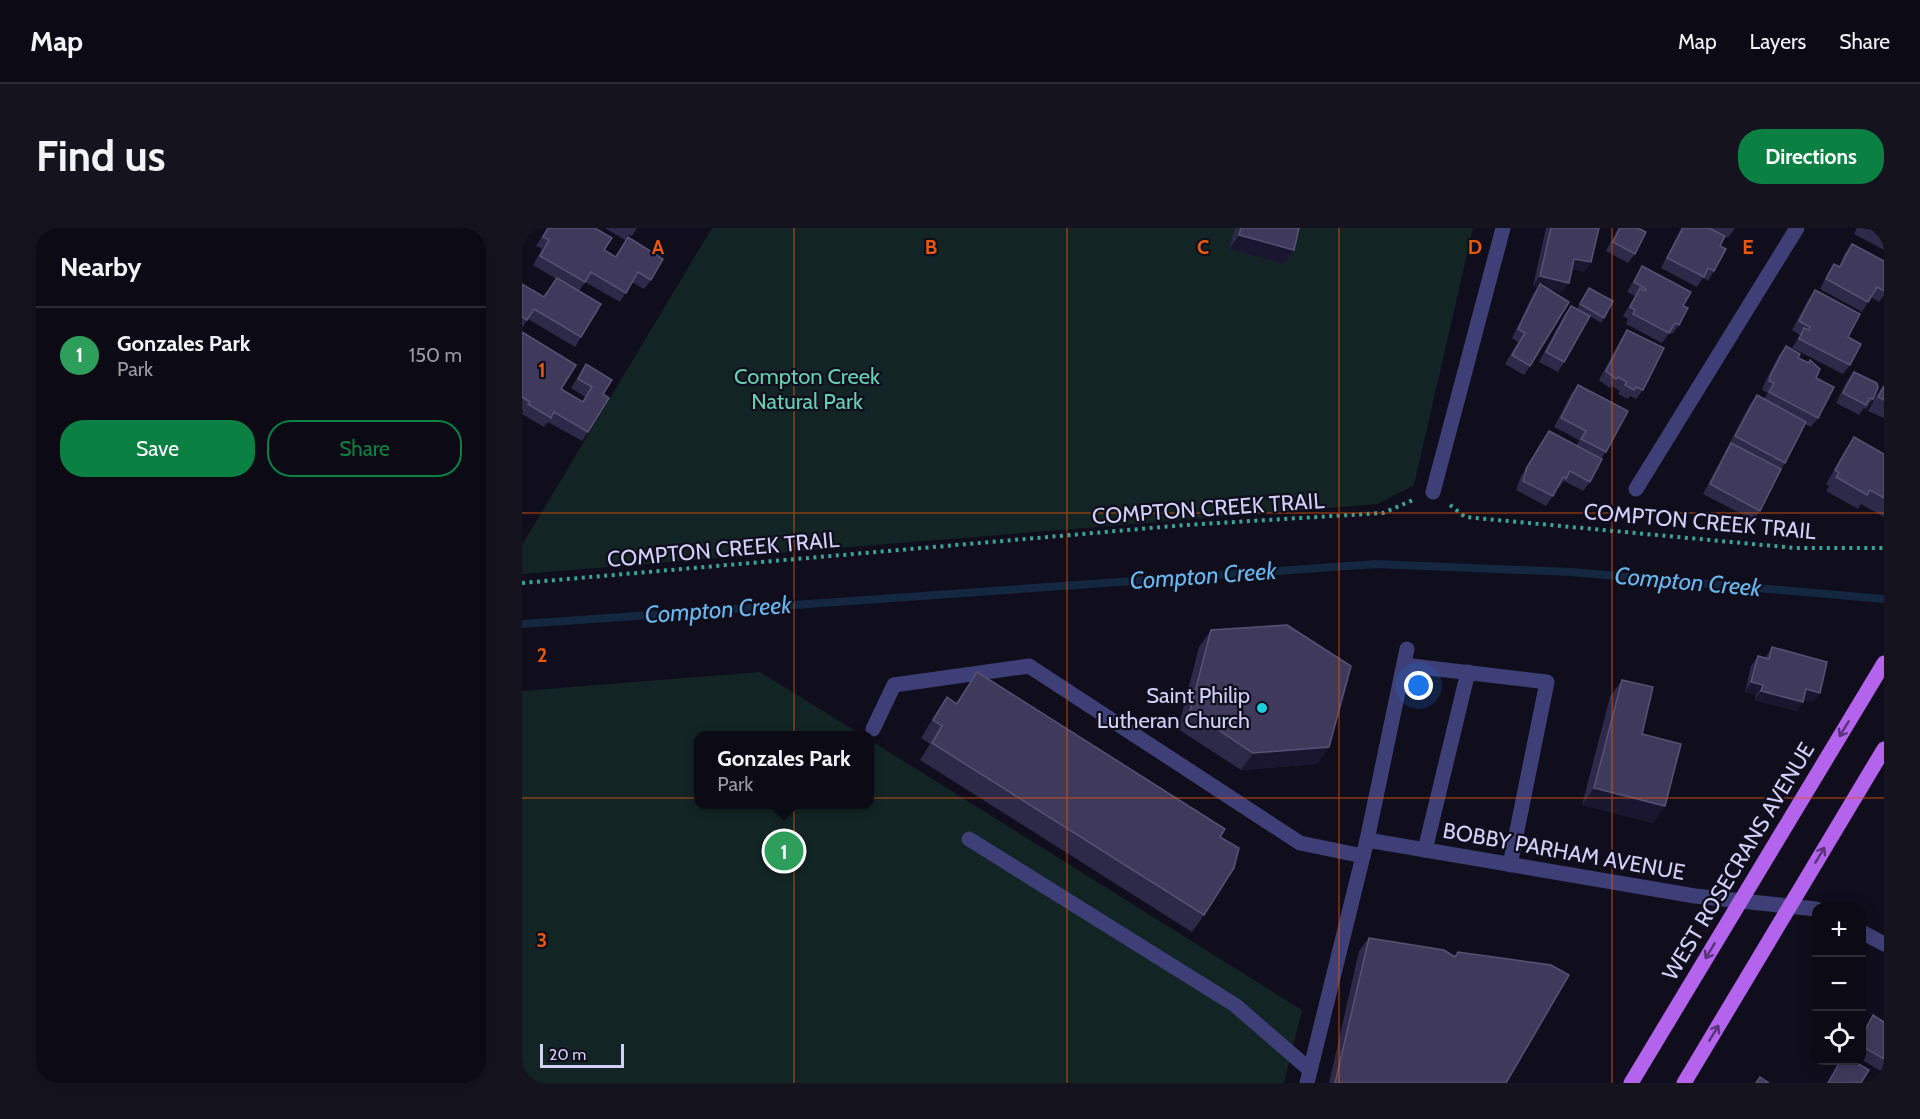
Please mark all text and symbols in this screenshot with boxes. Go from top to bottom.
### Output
text: Map [30,24,83,58]
text: Map [1678,29,1717,54]
text: Layers [1750,29,1806,54]
text: Share [1839,29,1890,54]
button: Directions [1738,129,1884,184]
text: Find us [36,130,165,182]
text: A [652,235,665,259]
text: B [925,235,937,259]
text: C [1197,235,1209,259]
text: D [1468,235,1482,259]
text: E [1742,235,1754,259]
text: Nearby [60,251,141,283]
text: Gonzales Park [117,330,251,357]
text: 1 [76,343,83,367]
text: 150 m [409,343,462,367]
text: Park [117,357,153,381]
text: 1 [538,358,546,382]
park label: Compton Creek Natural Park [734,363,880,415]
button: Save [60,420,255,477]
button: Share [267,420,462,477]
street label: COMPTON CREEK TRAIL [1091,487,1325,530]
street label: COMPTON CREEK TRAIL [1583,498,1817,545]
street label: COMPTON CREEK TRAIL [606,526,840,573]
water label: Compton Creek [1129,556,1278,595]
water label: Compton Creek [1614,561,1763,602]
water label: Compton Creek [644,590,793,629]
text: 2 [537,643,547,667]
your location [1404,671,1433,700]
place label: Saint Philip Lutheran Church [1097,682,1250,734]
marker: Saint Philip Lutheran Church [1255,701,1269,715]
one-way arrow [1837,720,1849,737]
popup [694,731,874,809]
street label: WEST ROSECRANS AVENUE [1657,737,1820,985]
text: Gonzales Park [717,745,851,772]
text: Park [717,772,753,796]
street label: BOBBY PARHAM AVENUE [1441,817,1687,886]
pin: 1 [764,828,804,874]
one-way arrow [1814,847,1826,864]
map controls [1812,903,1866,1065]
button: + [1812,903,1866,957]
text: 3 [537,928,547,952]
one-way arrow [1704,942,1716,959]
button: − [1812,957,1866,1011]
button: locate [1812,1011,1866,1065]
one-way arrow [1709,1025,1721,1042]
scale bar [540,1041,624,1068]
text: 20 m [549,1045,586,1064]

